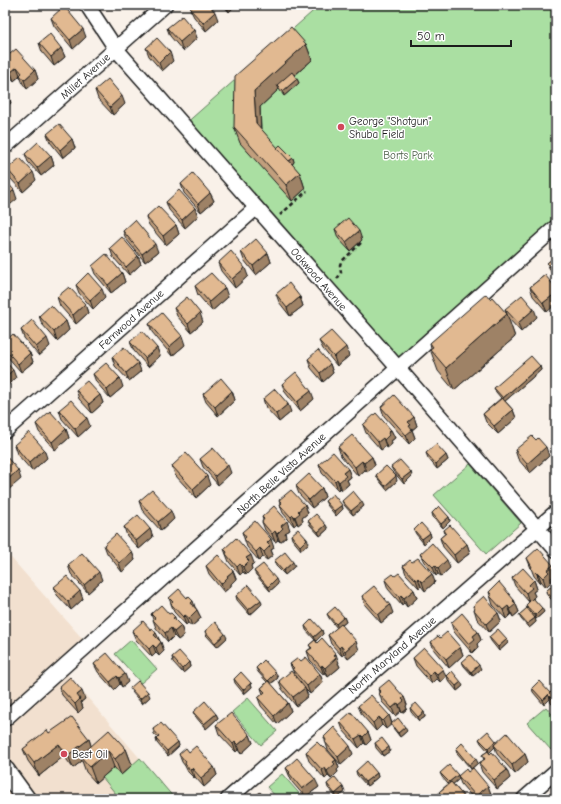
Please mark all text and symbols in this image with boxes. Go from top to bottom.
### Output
scale bar [411,22,511,48]
text: 50 m [417,29,445,43]
street label: Millet Avenue [58,50,113,102]
place label: George "Shotgun" Shuba Field [349,115,431,141]
marker: George "Shotgun" Shuba Field [336,122,346,132]
park label: Borts Park [383,149,433,162]
street label: Oakwood Avenue [288,245,350,314]
street label: Fernwood Avenue [96,287,167,352]
street label: North Belle Vista Avenue [234,430,329,517]
street label: North Maryland Avenue [346,614,439,697]
place label: Best Oil [72,748,108,761]
marker: Best Oil [59,749,69,759]

